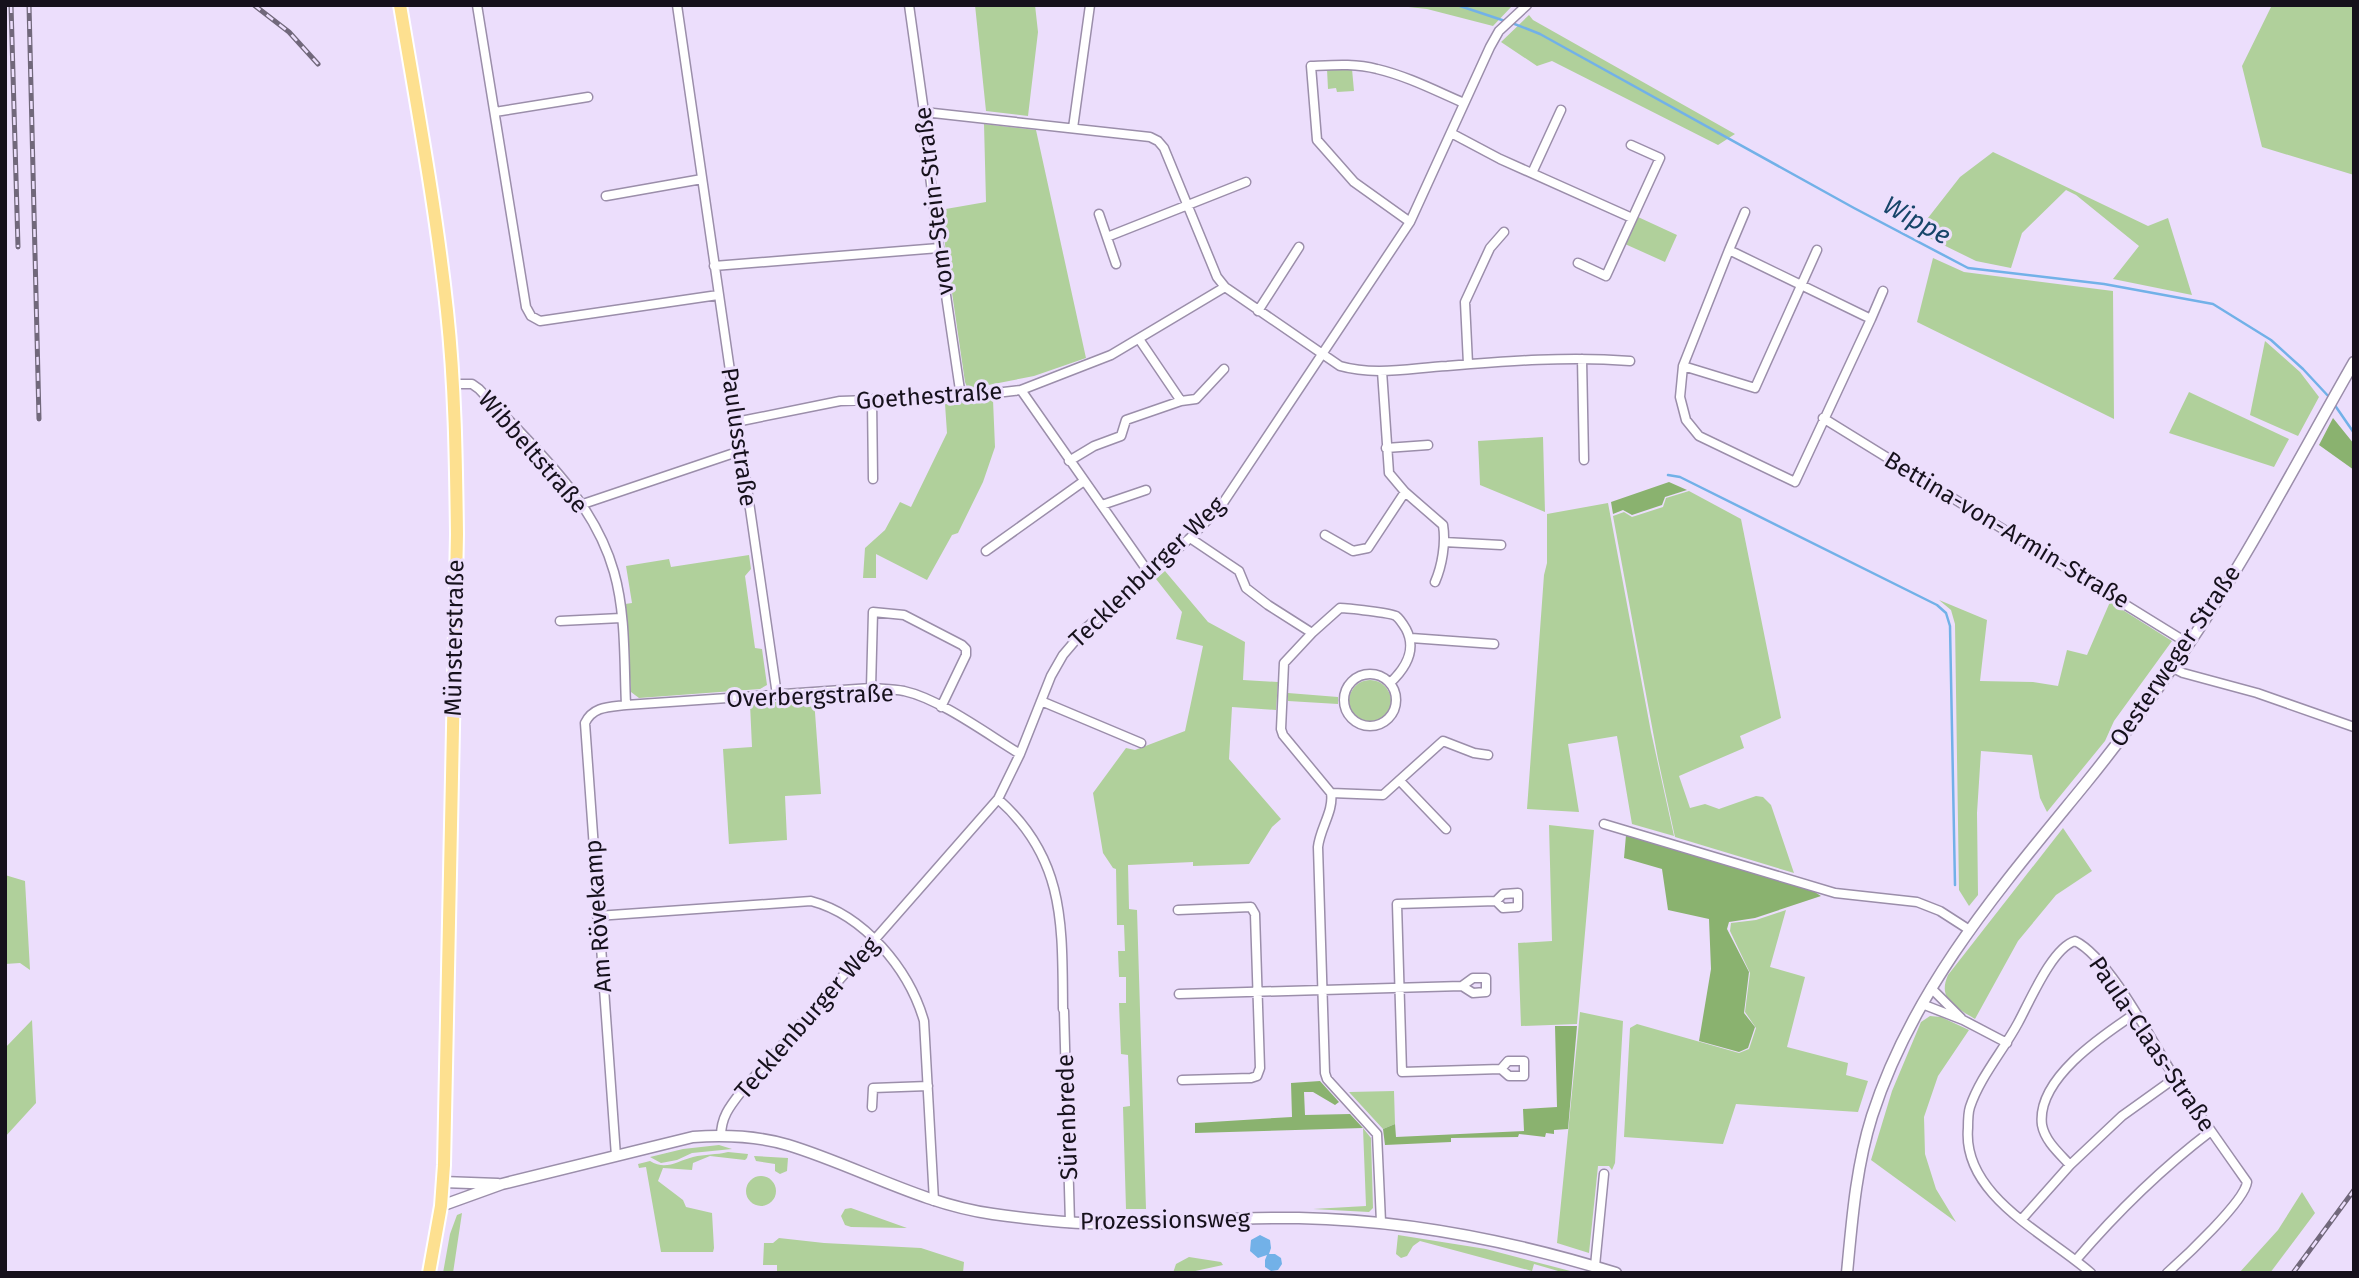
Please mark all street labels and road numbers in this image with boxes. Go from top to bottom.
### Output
street label: vom-Stein-Straße [909,105,959,297]
street label: Paulusstraße [715,366,763,508]
street label: Goethestraße [855,377,1003,415]
street label: Wibbeltstraße [472,385,594,519]
street label: Bettina-von-Armin-Straße [1879,446,2135,614]
street label: Tecklenburger Weg [1064,490,1231,653]
street label: Münsterstraße [439,559,469,717]
street label: Oesterweger Straße [2104,560,2246,752]
street label: Overbergstraße [726,679,894,713]
street label: Am Rövekamp [579,839,617,993]
street label: Tecklenburger Weg [729,931,885,1105]
street label: Paula-Claas-Straße [2083,951,2221,1137]
street label: Sürenbrede [1051,1054,1083,1180]
street label: Prozessionsweg [1080,1205,1251,1235]

